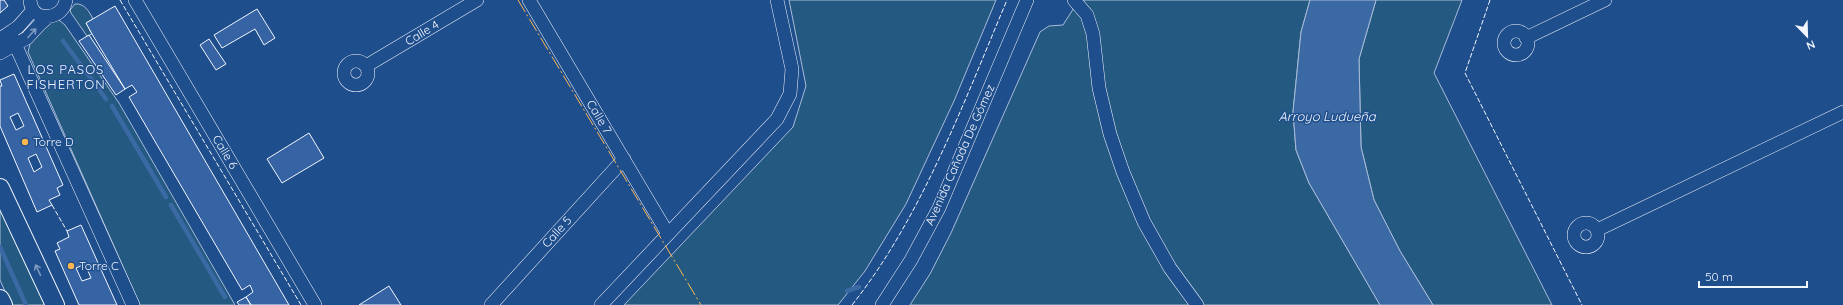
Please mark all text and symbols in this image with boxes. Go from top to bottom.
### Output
north arrow [1787,16,1827,56]
street label: Calle 4 [402,17,441,49]
one-way arrow [28,27,37,38]
text: N [1804,37,1817,53]
district label: LOS PASOS FISHERTON [26,61,106,92]
street label: Avenida Cañada De Gómez [922,82,998,228]
street label: Calle 7 [584,97,615,136]
water label: Arroyo Ludueña [1278,108,1377,124]
street label: Calle 6 [209,132,242,172]
place label: Torre D [33,134,74,149]
marker: Torre D [20,137,30,147]
street label: Calle 5 [539,213,575,250]
place label: Torre C [79,258,119,273]
marker: Torre C [66,261,76,271]
scale bar [1699,263,1807,289]
one-way arrow [34,264,41,276]
text: 50 m [1705,269,1733,284]

